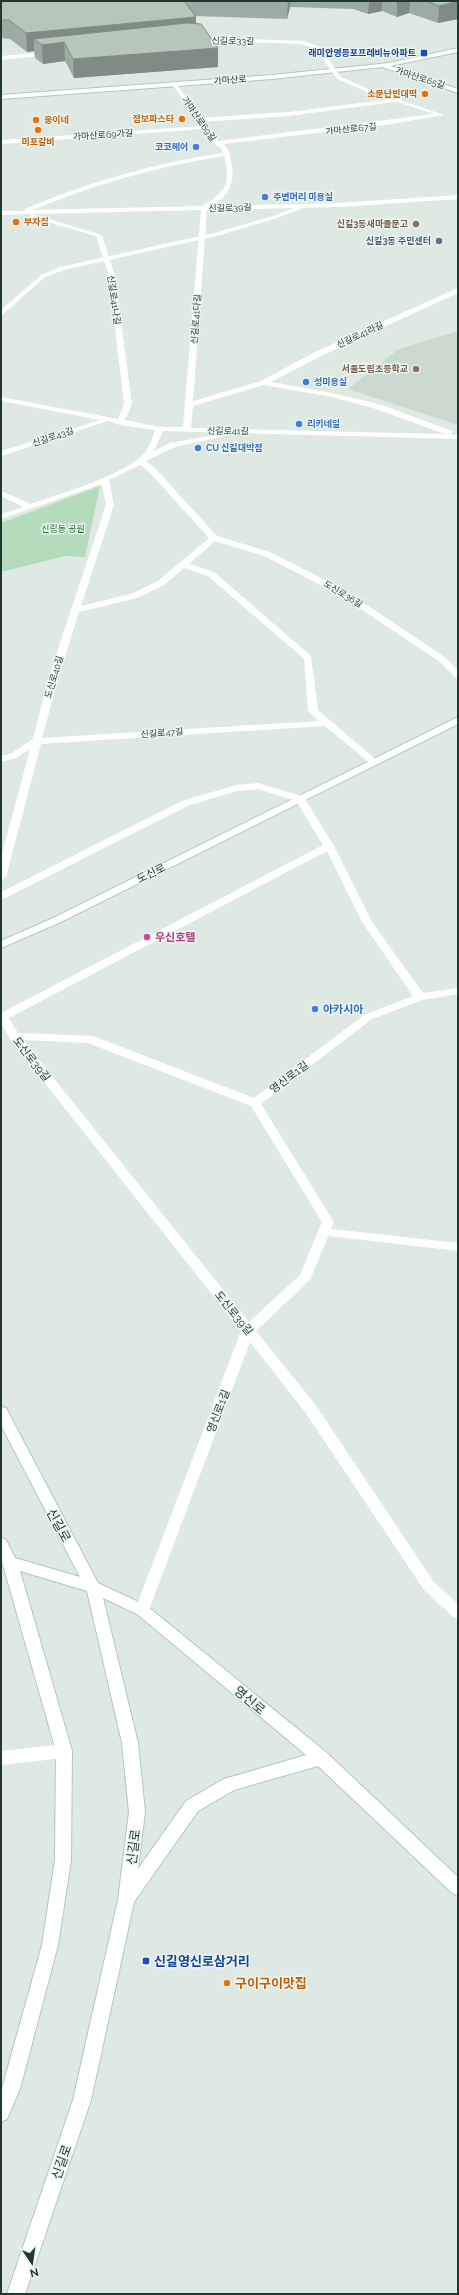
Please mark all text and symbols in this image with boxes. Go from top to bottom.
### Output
street label: 신길로33길 [212,36,254,46]
place label: 래미안영등포프레비뉴아파트 [308,48,416,58]
marker: 래미안영등포프레비뉴아파트 [419,48,429,58]
street label: 가마산로65길 [394,65,446,91]
street label: 가마산로 [213,74,247,86]
place label: 소문난빈대떡 [367,89,417,99]
marker: 소문난빈대떡 [420,89,430,99]
street label: 가마산로69길 [180,95,218,143]
place label: 점보파스타 [133,114,175,124]
marker: 점보파스타 [177,114,187,124]
marker: 웅이네 [31,115,41,125]
place label: 웅이네 [44,115,69,125]
street label: 가마산로67길 [325,121,377,137]
marker: 미포갈비 [33,125,43,135]
street label: 가마산로69가길 [73,128,133,142]
place label: 미포갈비 [21,137,55,147]
place label: 코코헤어 [155,142,188,152]
marker: 코코헤어 [191,142,201,152]
marker: 주변머리 미용실 [260,192,270,202]
place label: 주변머리 미용실 [273,192,333,202]
street label: 신길로39길 [208,202,252,214]
marker: 부자집 [11,217,21,227]
place label: 부자집 [24,217,49,227]
place label: 신길3동새마을문고 [337,219,408,229]
marker: 신길3동새마을문고 [411,219,421,229]
place label: 신길3동 주민센터 [366,236,431,246]
marker: 신길3동 주민센터 [434,236,444,246]
street label: 신길로41나길 [106,274,122,326]
street label: 신길로41다길 [189,294,203,344]
street label: 신길로41라길 [335,320,385,350]
place label: 서울도림초등학교 [342,363,408,374]
marker: 서울도림초등학교 [411,364,421,374]
marker: 성미용실 [301,377,311,387]
place label: 성미용실 [314,377,347,387]
marker: 리키네일 [294,419,304,429]
place label: 리키네일 [307,419,340,429]
street label: 신길로43길 [31,426,75,448]
street label: 신길로41길 [207,426,249,436]
marker: CU 신길대박점 [193,443,203,453]
place label: CU 신길대박점 [206,443,263,453]
park label: 신림동 공원 [41,524,85,534]
street label: 도신로36길 [322,579,364,609]
street label: 도신로40길 [43,655,65,699]
street label: 신길로47길 [140,727,184,739]
street label: 도신로 [135,861,168,886]
place label: 우신호텔 [155,931,195,944]
marker: 우신호텔 [142,932,152,942]
place label: 아카시아 [323,1003,363,1016]
marker: 아카시아 [310,1004,320,1014]
street label: 도신로39길 [10,1034,53,1084]
street label: 영신로1길 [267,1059,311,1096]
street label: 도신로39길 [212,1289,255,1338]
street label: 영신로1길 [204,1388,233,1435]
street label: 신길로 [43,1506,74,1545]
street label: 영신로 [231,1683,268,1718]
street label: 신길로 [124,1828,143,1866]
place label: 신길영신로삼거리 [154,1954,250,1969]
marker: 신길영신로삼거리 [141,1956,151,1966]
place label: 구이구이맛집 [235,1976,307,1991]
marker: 구이구이맛집 [222,1978,232,1988]
street label: 신길로 [49,2143,74,2182]
north arrow [12,2243,52,2283]
text: N [29,2265,40,2280]

